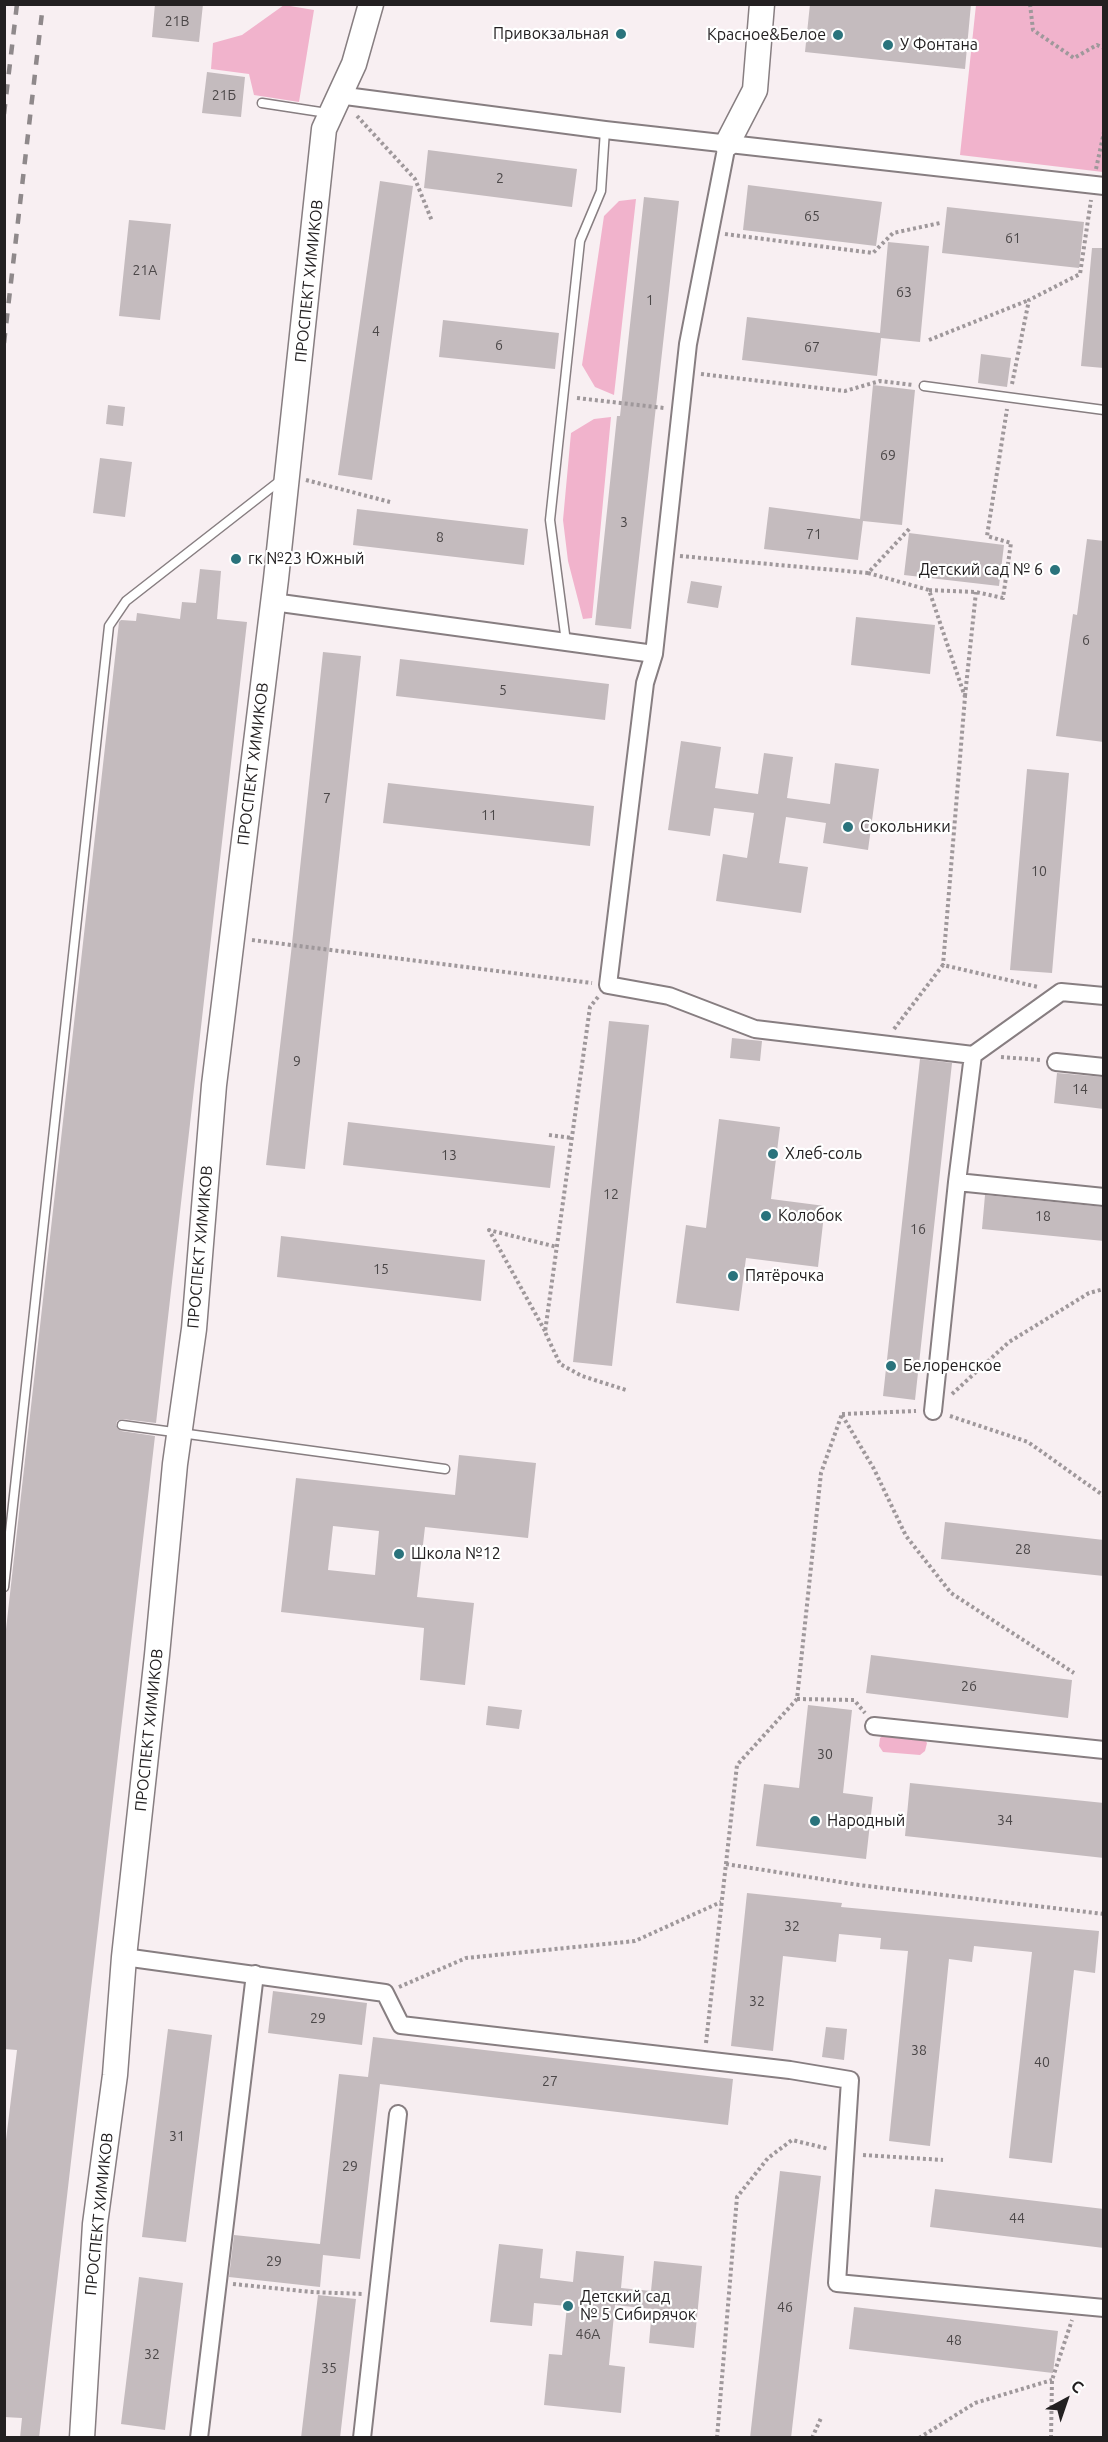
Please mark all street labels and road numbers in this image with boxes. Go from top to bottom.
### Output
street label: ПРОСПЕКТ ХИМИКОВ [291,198,327,364]
street label: ПРОСПЕКТ ХИМИКОВ [233,681,273,847]
street label: ПРОСПЕКТ ХИМИКОВ [183,1165,217,1329]
street label: ПРОСПЕКТ ХИМИКОВ [131,1647,167,1813]
street label: ПРОСПЕКТ ХИМИКОВ [81,2131,117,2297]

